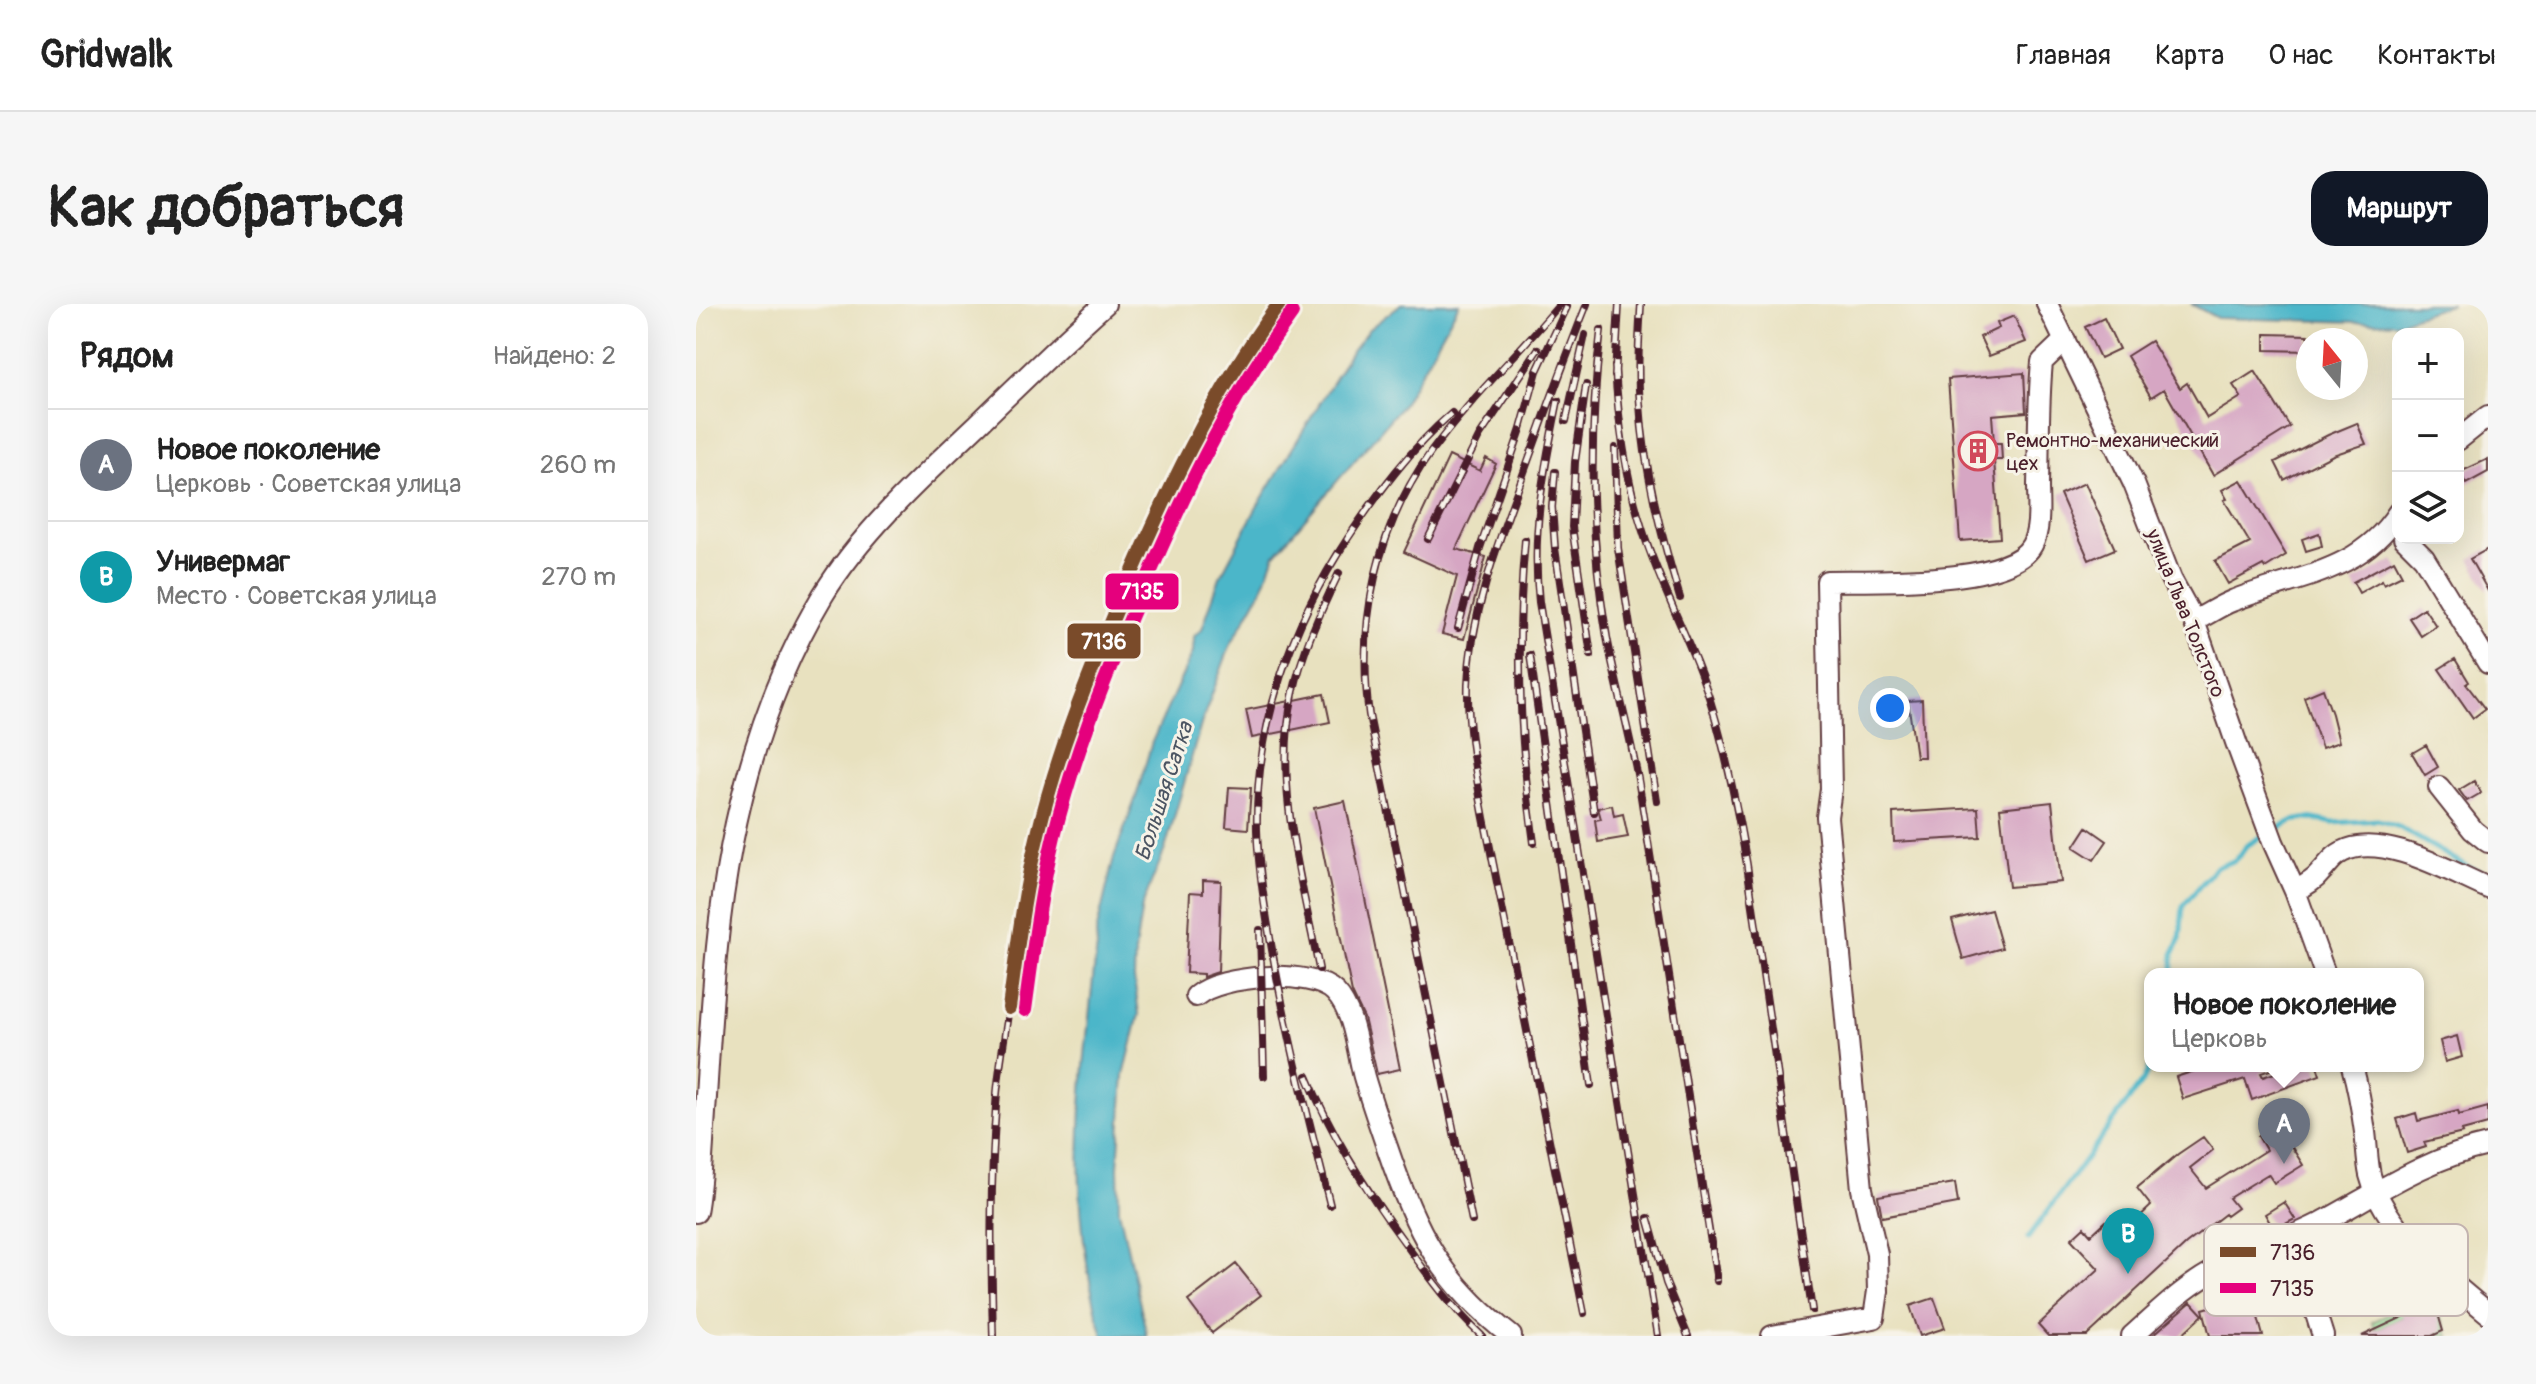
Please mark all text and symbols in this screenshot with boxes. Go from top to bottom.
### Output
text: Gridwalk [40,31,172,79]
text: Главная [2016,38,2111,73]
text: Карта [2155,38,2224,73]
text: О нас [2268,38,2333,73]
text: Контакты [2377,38,2496,73]
button: Маршрут [2311,171,2488,246]
text: Как добраться [48,174,404,243]
north arrow [2296,328,2368,400]
map controls [2392,328,2464,544]
button: + [2392,328,2464,400]
text: Рядом [80,335,174,378]
text: Найдено: 2 [492,340,616,372]
button: − [2392,400,2464,472]
place label: Ремонтно-механический цех [2006,428,2219,476]
building icon: Ремонтно-механический цех [1957,430,1999,472]
text: Новое поколение [156,431,380,468]
text: A [98,449,114,481]
text: 260 m [540,449,616,481]
text: Церковь · Советская улица [156,468,461,500]
button: layers [2392,472,2464,544]
street label: улица Льва Толстого [2140,524,2231,701]
text: Универмаг [156,543,290,580]
text: B [99,561,113,593]
text: 270 m [541,561,616,593]
line badge: 7135 [1104,572,1180,611]
text: 7135 [1120,578,1164,606]
text: Место · Советская улица [156,580,437,612]
line badge: 7136 [1066,622,1142,660]
text: 7136 [1081,628,1127,656]
your location [1870,688,1910,728]
water label: Большая Сатка [1128,717,1200,864]
popup [2144,968,2424,1072]
text: Новое поколение [2172,986,2396,1023]
text: Церковь [2172,1023,2268,1055]
pin: A [2258,1098,2310,1164]
pin: B [2102,1208,2154,1274]
legend [2204,1224,2468,1316]
text: 7136 [2270,1239,2315,1267]
text: 7135 [2270,1275,2314,1303]

